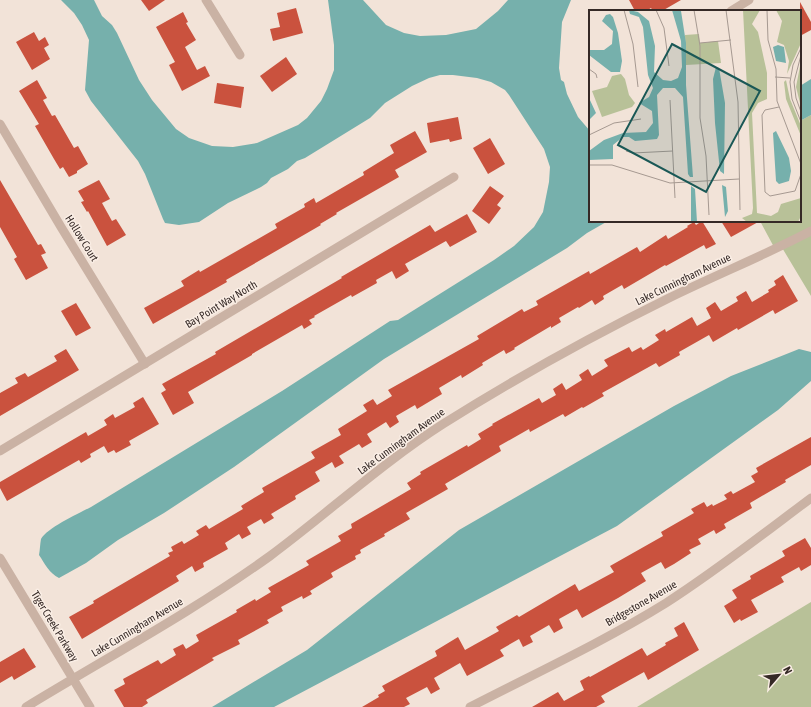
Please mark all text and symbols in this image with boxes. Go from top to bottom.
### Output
inset map [589,10,801,222]
street label: Hollow Court [63,213,101,263]
street label: Lake Cunningham Avenue [633,251,733,307]
street label: Bay Point Way North [183,278,259,330]
street label: Lake Cunningham Avenue [355,405,447,477]
street label: Bridgestone Avenue [603,578,679,628]
street label: Tiger Creek Parkway [29,588,81,664]
street label: Lake Cunningham Avenue [89,595,185,659]
north arrow [759,655,799,695]
text: N [781,665,795,676]

